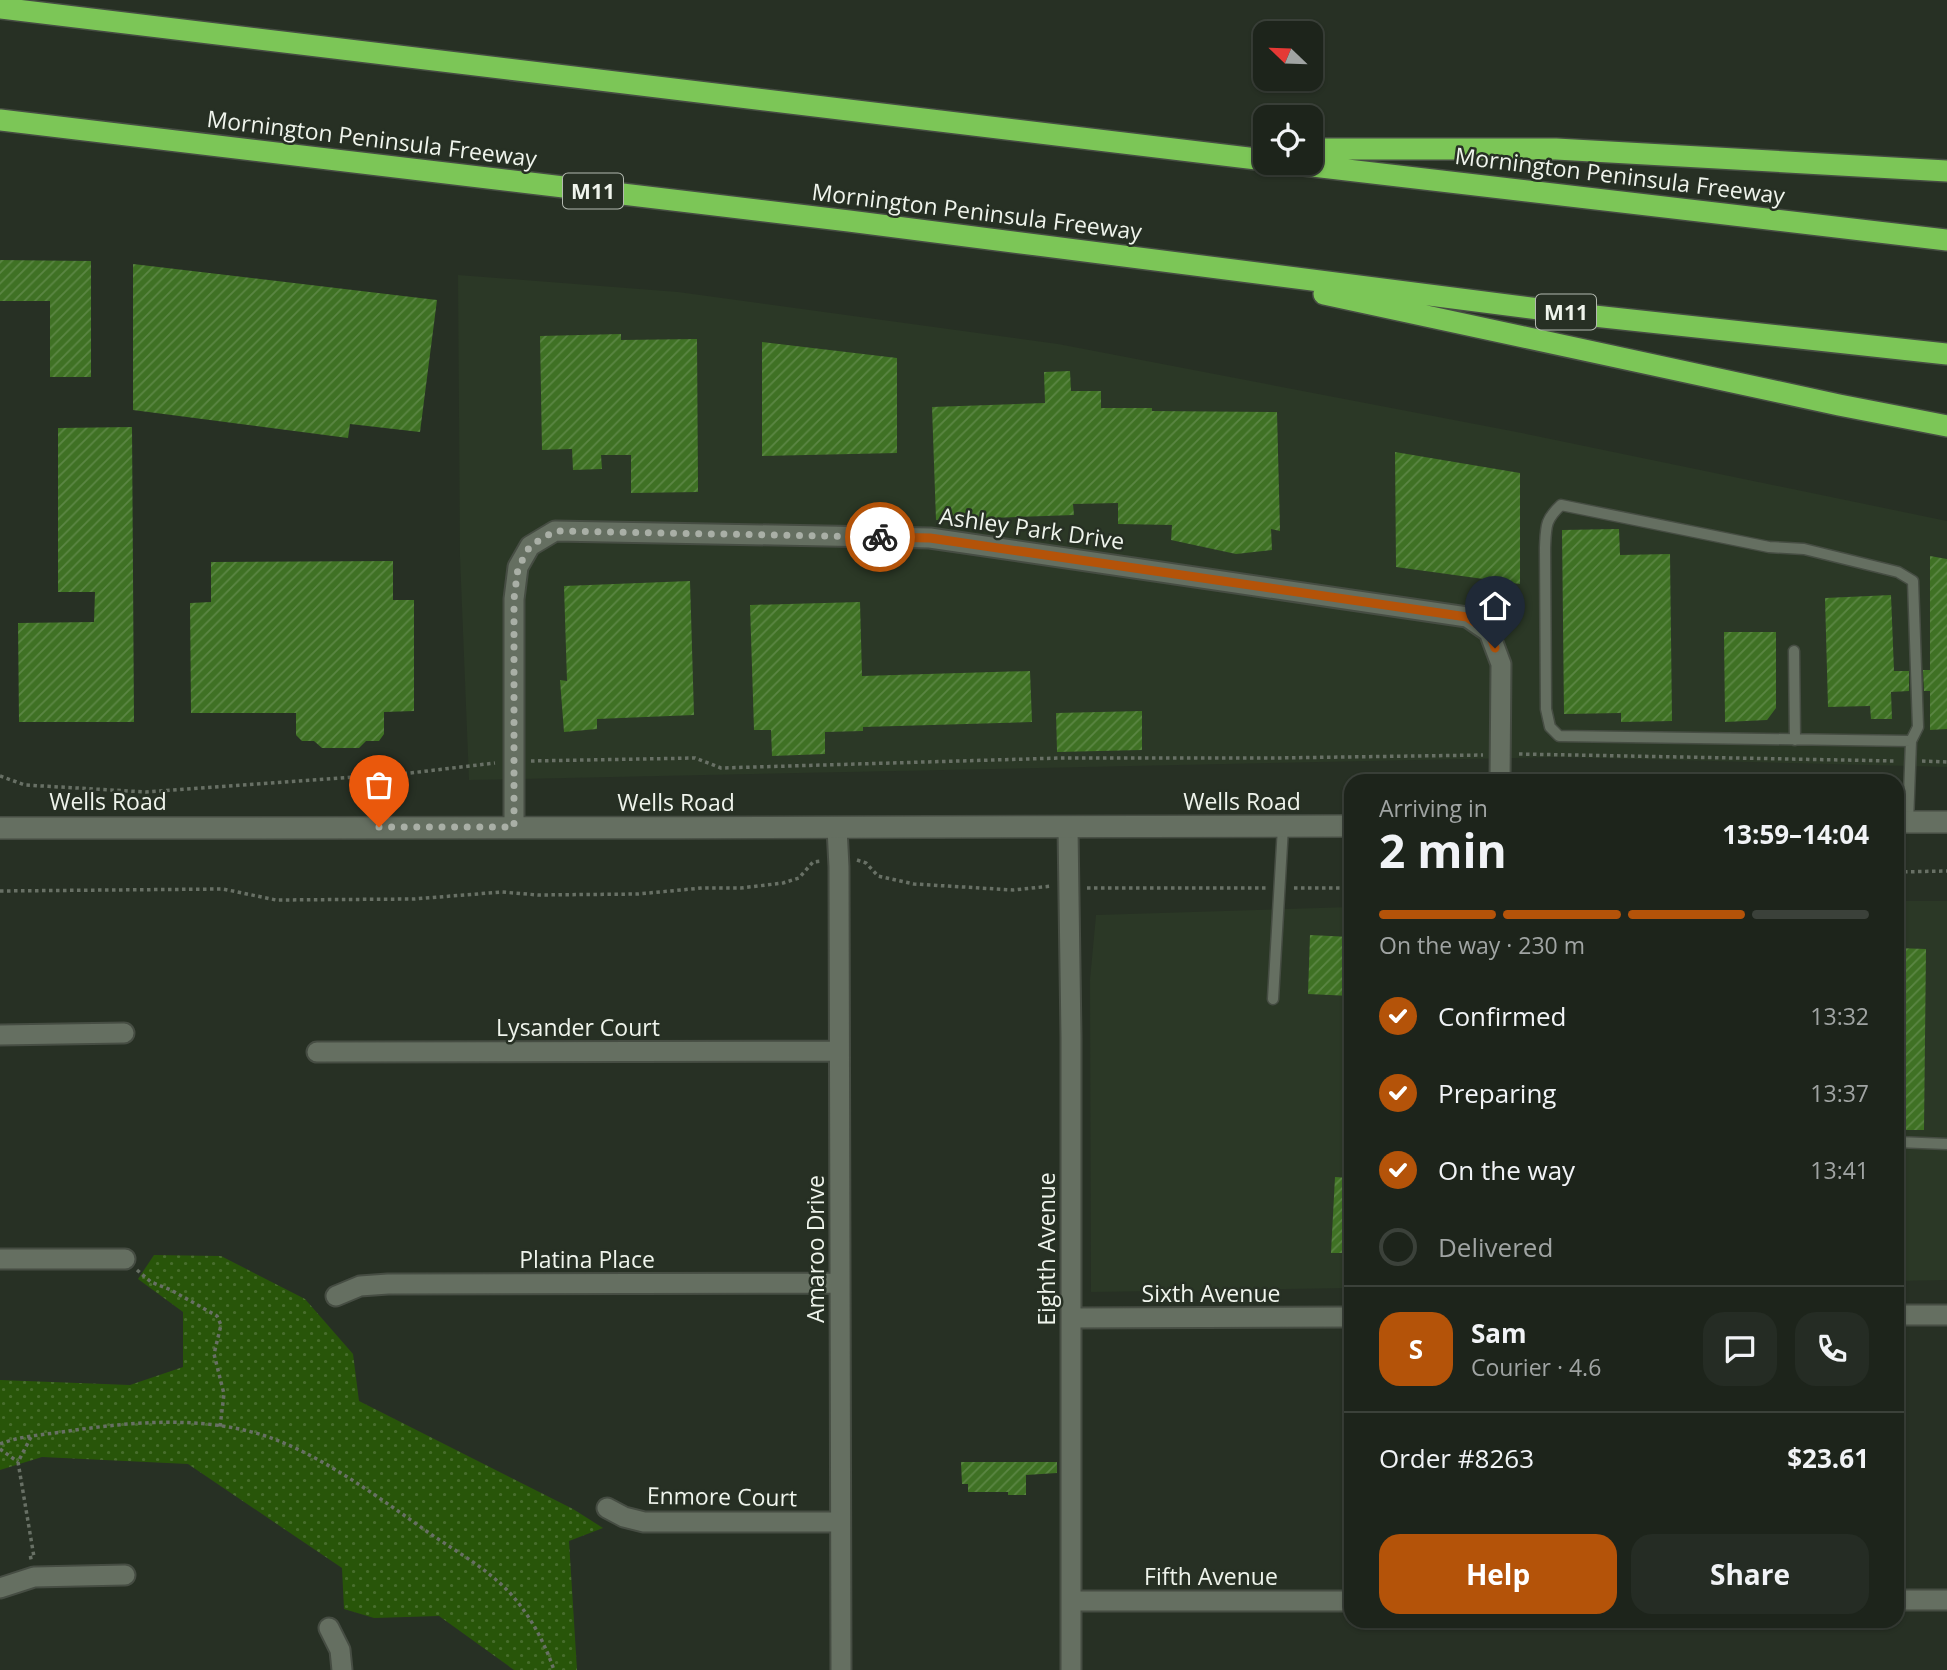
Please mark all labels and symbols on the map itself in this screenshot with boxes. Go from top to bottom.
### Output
north arrow [1253,21,1323,91]
street label: Mornington Peninsula Freeway [205,102,539,174]
street label: Mornington Peninsula Freeway [1453,139,1787,211]
road number: M11 [563,174,623,208]
street label: Mornington Peninsula Freeway [810,175,1144,247]
road number: M11 [1536,294,1596,330]
street label: Ashley Park Drive [938,499,1126,557]
courier [845,502,915,572]
pin [1465,576,1525,648]
pin [349,755,409,827]
street label: Wells Road [49,785,167,817]
street label: Wells Road [1183,785,1301,817]
street label: Wells Road [617,786,735,818]
street label: Lysander Court [496,1011,660,1043]
street label: Eighth Avenue [1030,1172,1062,1326]
street label: Amaroo Drive [799,1175,831,1323]
street label: Platina Place [519,1243,655,1275]
street label: Sixth Avenue [1142,1277,1280,1309]
street label: Enmore Court [647,1479,797,1513]
street label: Fifth Avenue [1144,1560,1278,1592]

